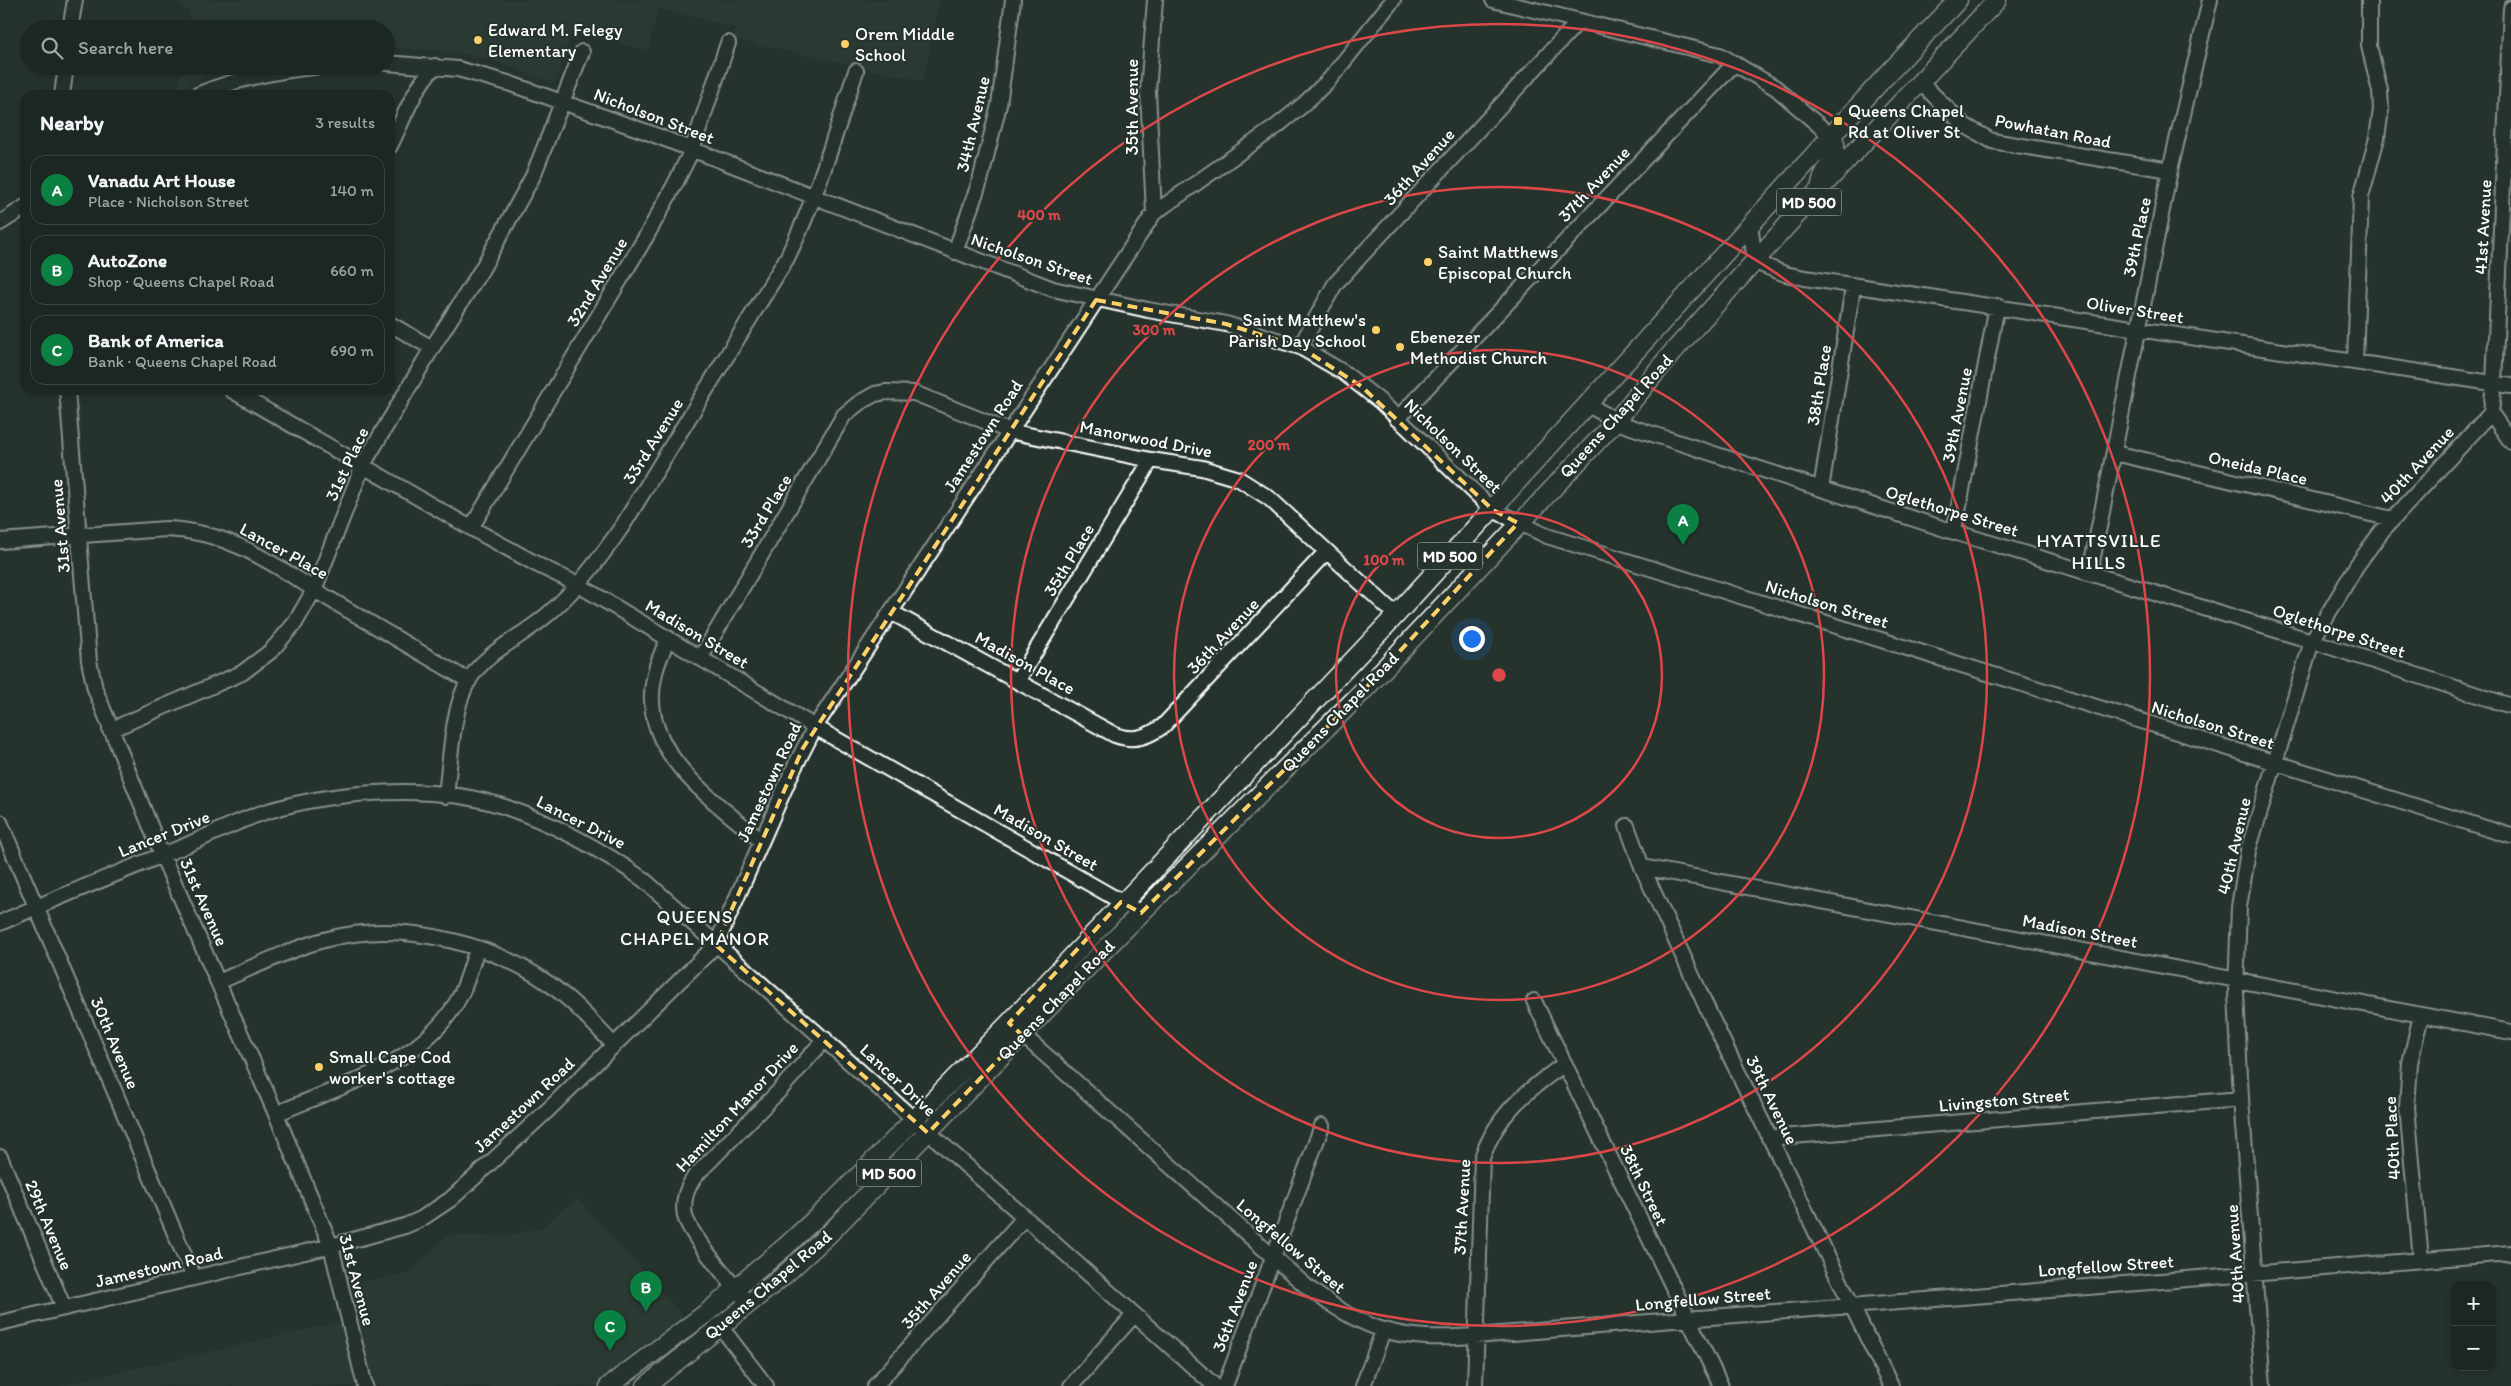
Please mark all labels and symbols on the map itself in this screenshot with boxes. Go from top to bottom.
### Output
place label: Edward M. Felegy Elementary [488,19,623,62]
place label: Orem Middle School [855,23,955,66]
marker: Edward M. Felegy Elementary [472,34,484,46]
marker: Orem Middle School [839,38,851,50]
street label: 35th Avenue [1121,59,1143,155]
street label: 34th Avenue [951,74,995,174]
street label: Nicholson Street [591,83,718,149]
place label: Queens Chapel Rd at Oliver St [1848,100,1964,143]
street label: Powhatan Road [1993,109,2113,153]
marker: Queens Chapel Rd at Oliver St [1832,115,1844,127]
street label: 36th Avenue [1379,124,1459,210]
street label: 37th Avenue [1553,141,1635,227]
street label: 41st Avenue [2470,179,2496,275]
road number: MD 500 [1776,188,1842,216]
street label: 39th Place [2118,195,2156,279]
text: 400 m [1017,206,1061,224]
street label: Nicholson Street [968,228,1096,290]
street label: 32nd Avenue [562,233,632,331]
place label: Saint Matthews Episcopal Church [1438,241,1572,284]
marker: Saint Matthews Episcopal Church [1422,256,1434,268]
street label: Oliver Street [2085,291,2186,329]
place label: Saint Matthew's Parish Day School [1228,309,1366,352]
text: 300 m [1133,321,1176,339]
marker: Saint Matthew's Parish Day School [1370,324,1382,336]
place label: Ebenezer Methodist Church [1410,326,1547,369]
marker: Ebenezer Methodist Church [1394,341,1406,353]
street label: 38th Place [1802,343,1836,427]
street label: Queens Chapel Road [1554,349,1678,483]
street label: 39th Avenue [1937,366,1977,464]
street label: Jamestown Road [938,375,1028,496]
street label: 33rd Avenue [618,394,688,488]
street label: Nicholson Street [1400,394,1507,498]
street label: Manorwood Drive [1078,415,1214,463]
street label: 40th Avenue [2375,421,2459,509]
street label: 31st Place [320,424,374,504]
text: 200 m [1248,436,1291,454]
street label: Oneida Place [2206,446,2310,490]
street label: 33rd Place [735,470,797,552]
street label: 31st Avenue [45,478,75,574]
street label: Oglethorpe Street [1883,480,2022,542]
pin: A [1667,504,1699,545]
street label: Lancer Place [236,518,332,584]
street label: 35th Place [1039,520,1099,600]
district label: HYATTSVILLE HILLS [2037,529,2161,574]
road number: MD 500 [1418,542,1482,570]
text: 100 m [1363,551,1405,569]
street label: Nicholson Street [1763,575,1891,633]
street label: 36th Avenue [1182,593,1264,679]
street label: Madison Street [641,594,753,674]
street label: Oglethorpe Street [2270,599,2408,663]
street label: Madison Place [971,626,1079,700]
your location [1459,626,1485,652]
street label: Queens Chapel Road [1277,647,1403,777]
centre of rings [1490,666,1508,684]
street label: Nicholson Street [2149,696,2277,754]
street label: Jamestown Road [732,718,807,846]
street label: Lancer Drive [533,790,629,854]
street label: 40th Avenue [2212,795,2256,897]
street label: Madison Street [990,798,1102,876]
street label: Lancer Drive [115,806,213,862]
street label: 31st Avenue [175,855,233,949]
district label: QUEENS CHAPEL MANOR [620,905,770,950]
street label: Madison Street [2020,909,2140,953]
street label: Queens Chapel Road [993,935,1119,1065]
street label: 30th Avenue [86,994,144,1092]
street label: Hamilton Manor Drive [671,1037,803,1177]
street label: Lancer Drive [855,1039,941,1121]
place label: Small Cape Cod worker's cottage [329,1046,455,1089]
street label: 39th Avenue [1741,1052,1803,1148]
street label: Jamestown Road [469,1053,579,1157]
marker: Small Cape Cod worker's cottage [313,1061,325,1073]
street label: Livingston Street [1938,1083,2071,1117]
street label: 40th Place [2379,1096,2405,1180]
street label: 38th Street [1615,1141,1673,1229]
street label: 37th Avenue [1449,1159,1475,1255]
road number: MD 500 [856,1160,922,1186]
street label: 29th Avenue [20,1177,78,1273]
street label: Longfellow Street [1232,1194,1350,1298]
street label: 40th Avenue [2221,1204,2249,1304]
street label: Queens Chapel Road [700,1225,836,1345]
street label: 31st Avenue [334,1232,380,1328]
street label: Jamestown Road [93,1242,225,1292]
street label: 35th Avenue [896,1246,976,1334]
street label: Longfellow Street [2037,1250,2175,1282]
street label: 36th Avenue [1207,1257,1263,1355]
pin: B [630,1271,662,1312]
street label: Longfellow Street [1634,1282,1772,1316]
pin: C [594,1310,626,1351]

